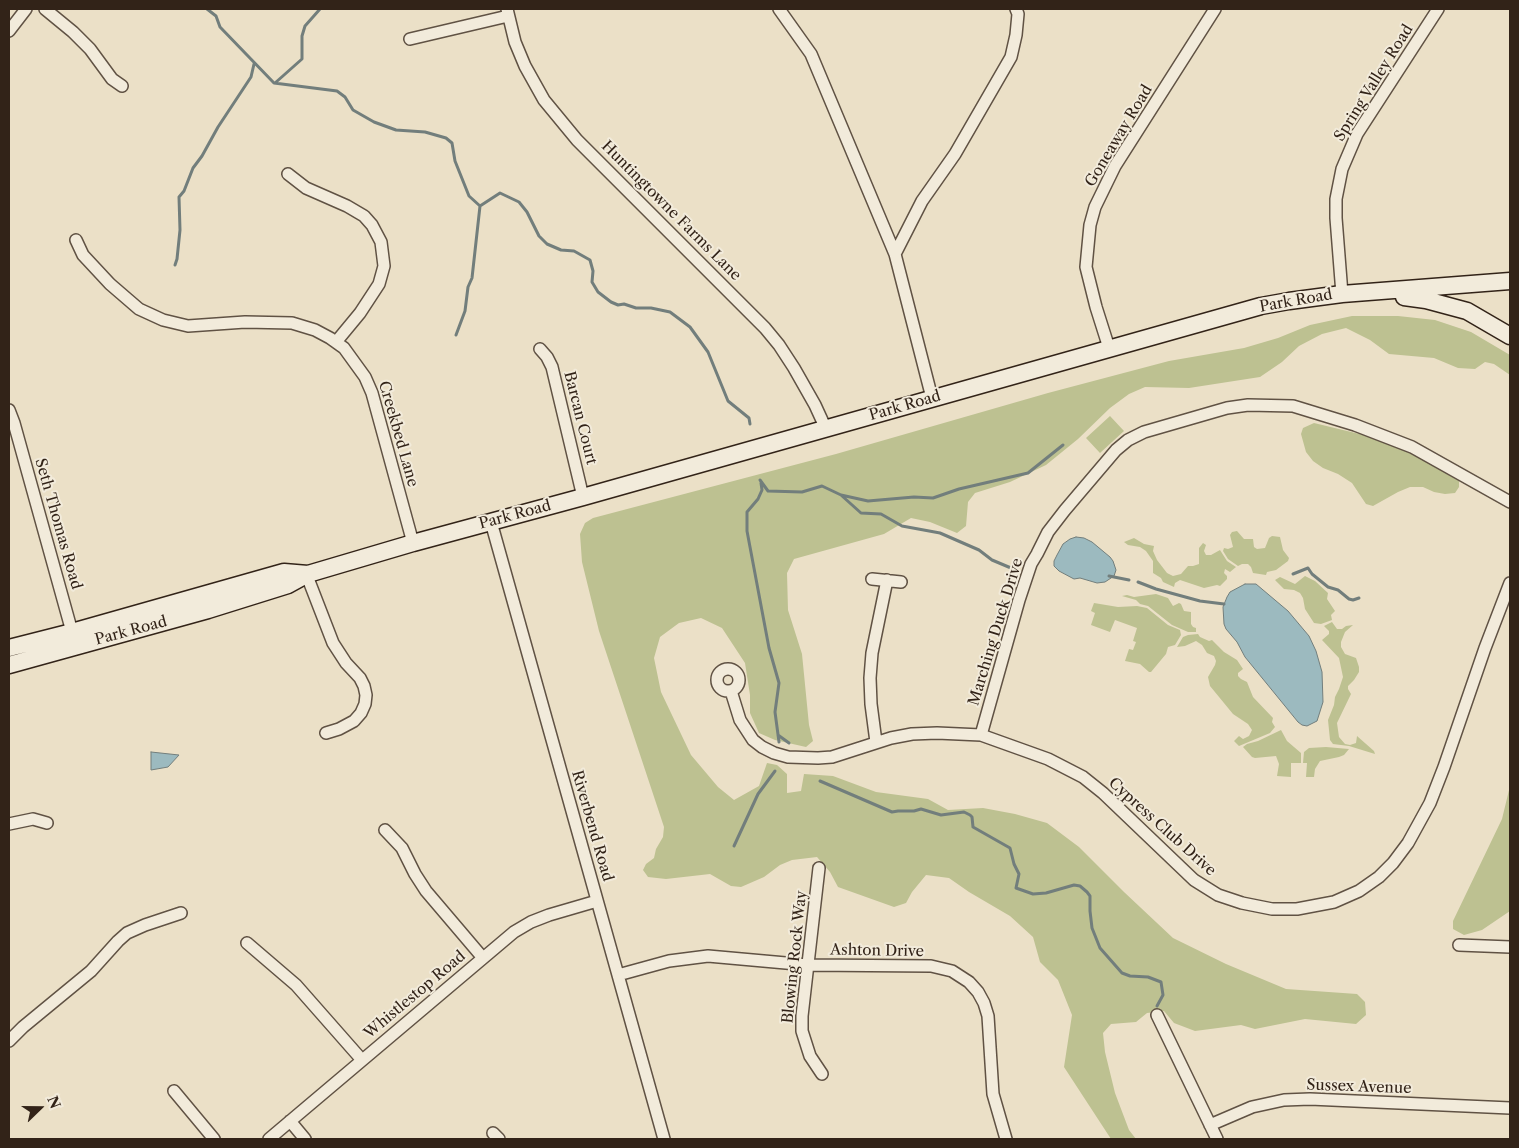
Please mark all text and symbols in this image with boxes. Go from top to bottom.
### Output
street label: Spring Valley Road [1331,21,1417,145]
street label: Goneaway Road [1082,82,1156,190]
street label: Huntingtowne Farms Lane [597,137,745,285]
street label: Park Road [1258,286,1334,316]
street label: Barcan Court [560,370,600,466]
street label: Creekbed Lane [374,379,422,489]
street label: Park Road [867,387,943,425]
street label: Seth Thomas Road [31,456,85,592]
street label: Park Road [477,497,553,533]
street label: Marching Duck Drive [965,556,1027,708]
street label: Park Road [93,613,169,649]
street label: Riverbend Road [568,768,616,884]
street label: Cypress Club Drive [1105,774,1219,880]
street label: Blowing Rock Way [779,890,811,1024]
street label: Ashton Drive [830,941,924,961]
street label: Whistlestop Road [361,947,469,1043]
street label: Sussex Avenue [1306,1076,1412,1098]
north arrow [15,1083,65,1133]
text: N [43,1093,65,1111]

